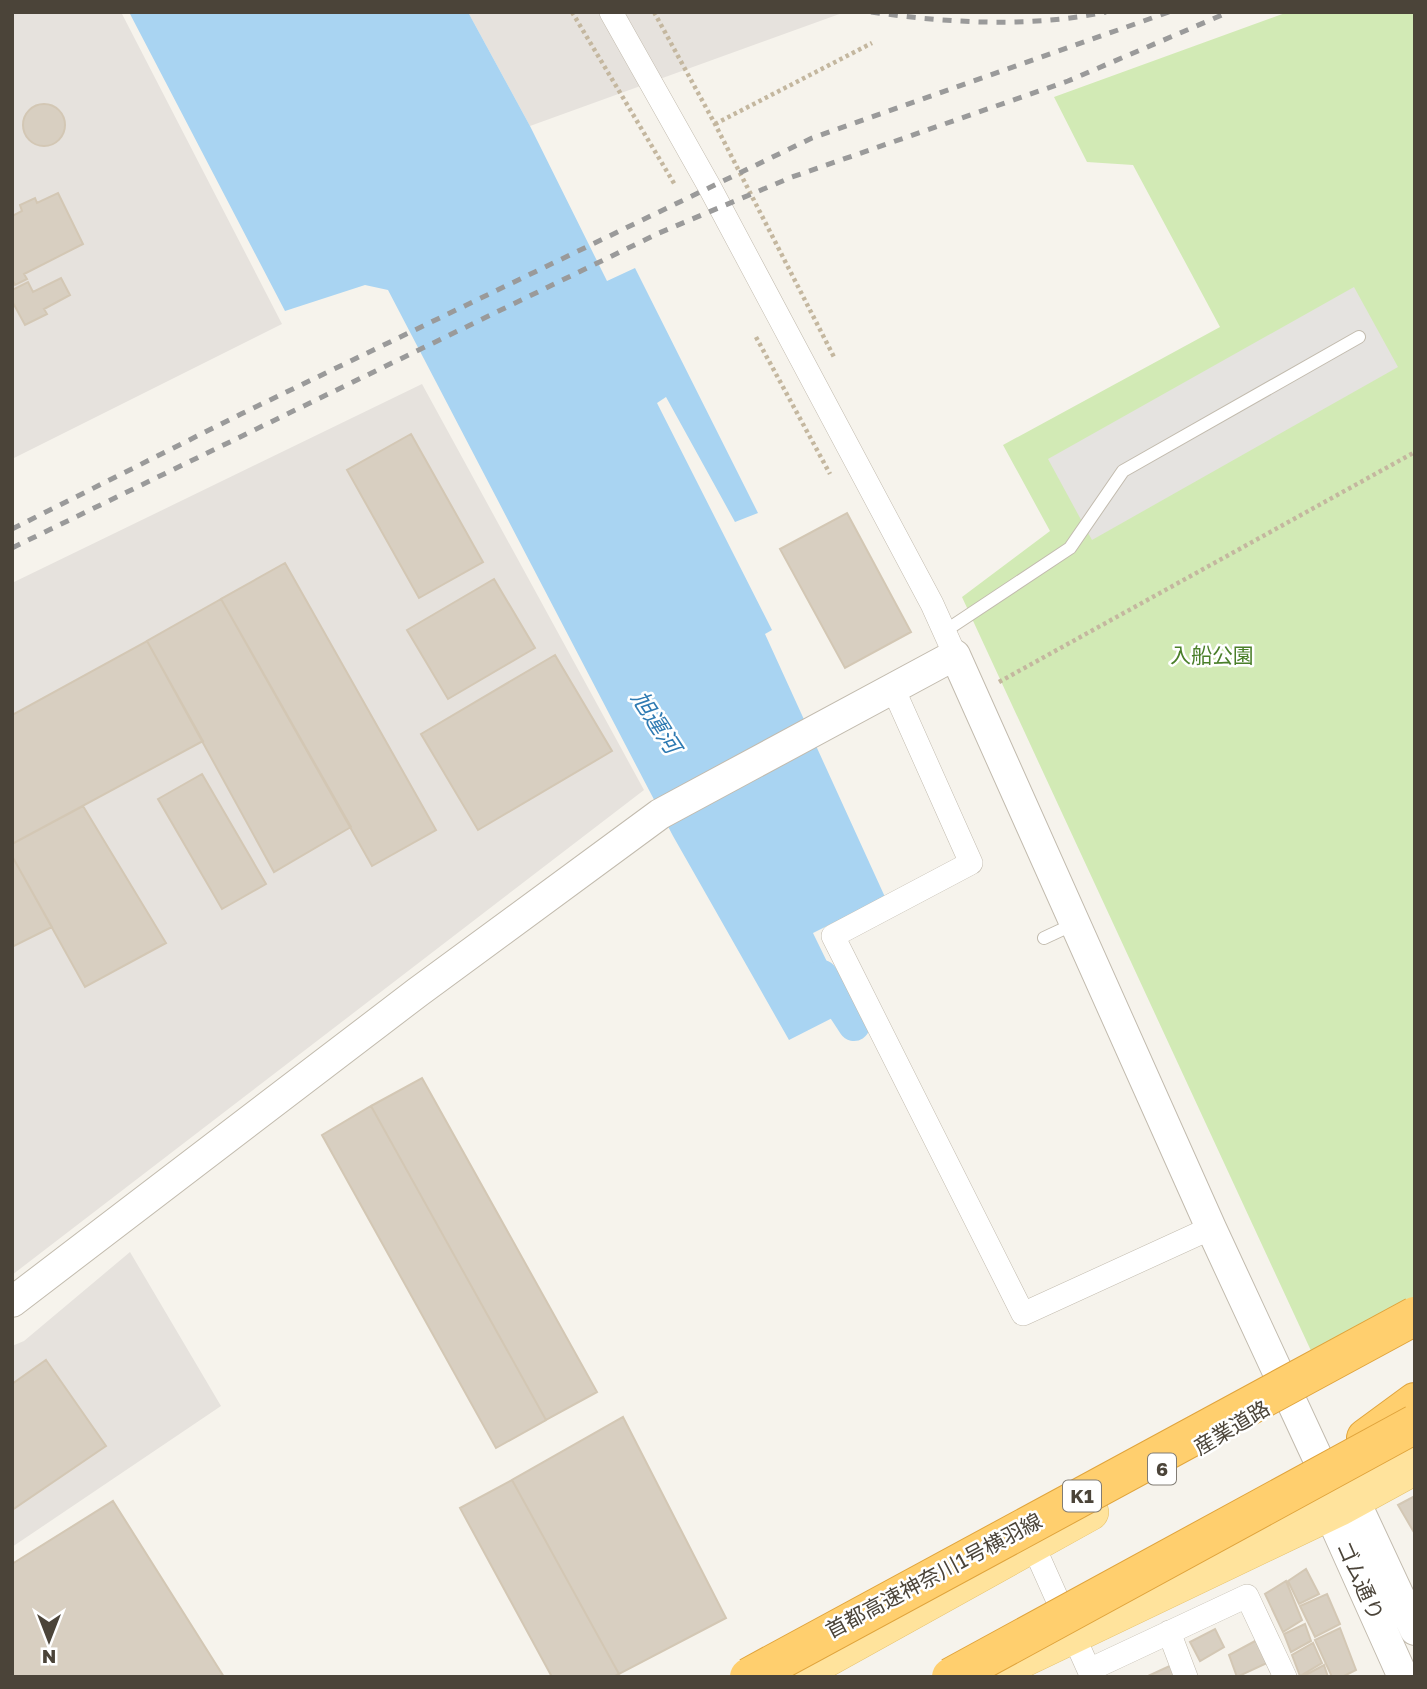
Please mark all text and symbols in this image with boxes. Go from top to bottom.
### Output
park label: 入船公園 [1170,642,1254,668]
water label: 旭運河 [626,685,690,761]
street label: 産業道路 [1189,1394,1274,1460]
road number: 6 [1148,1454,1176,1484]
road number: K1 [1063,1480,1101,1512]
street label: 首都高速神奈川1号横羽線 [821,1507,1046,1643]
street label: ゴム通り [1332,1537,1390,1624]
north arrow [14,1605,84,1675]
text: N [42,1646,56,1669]

